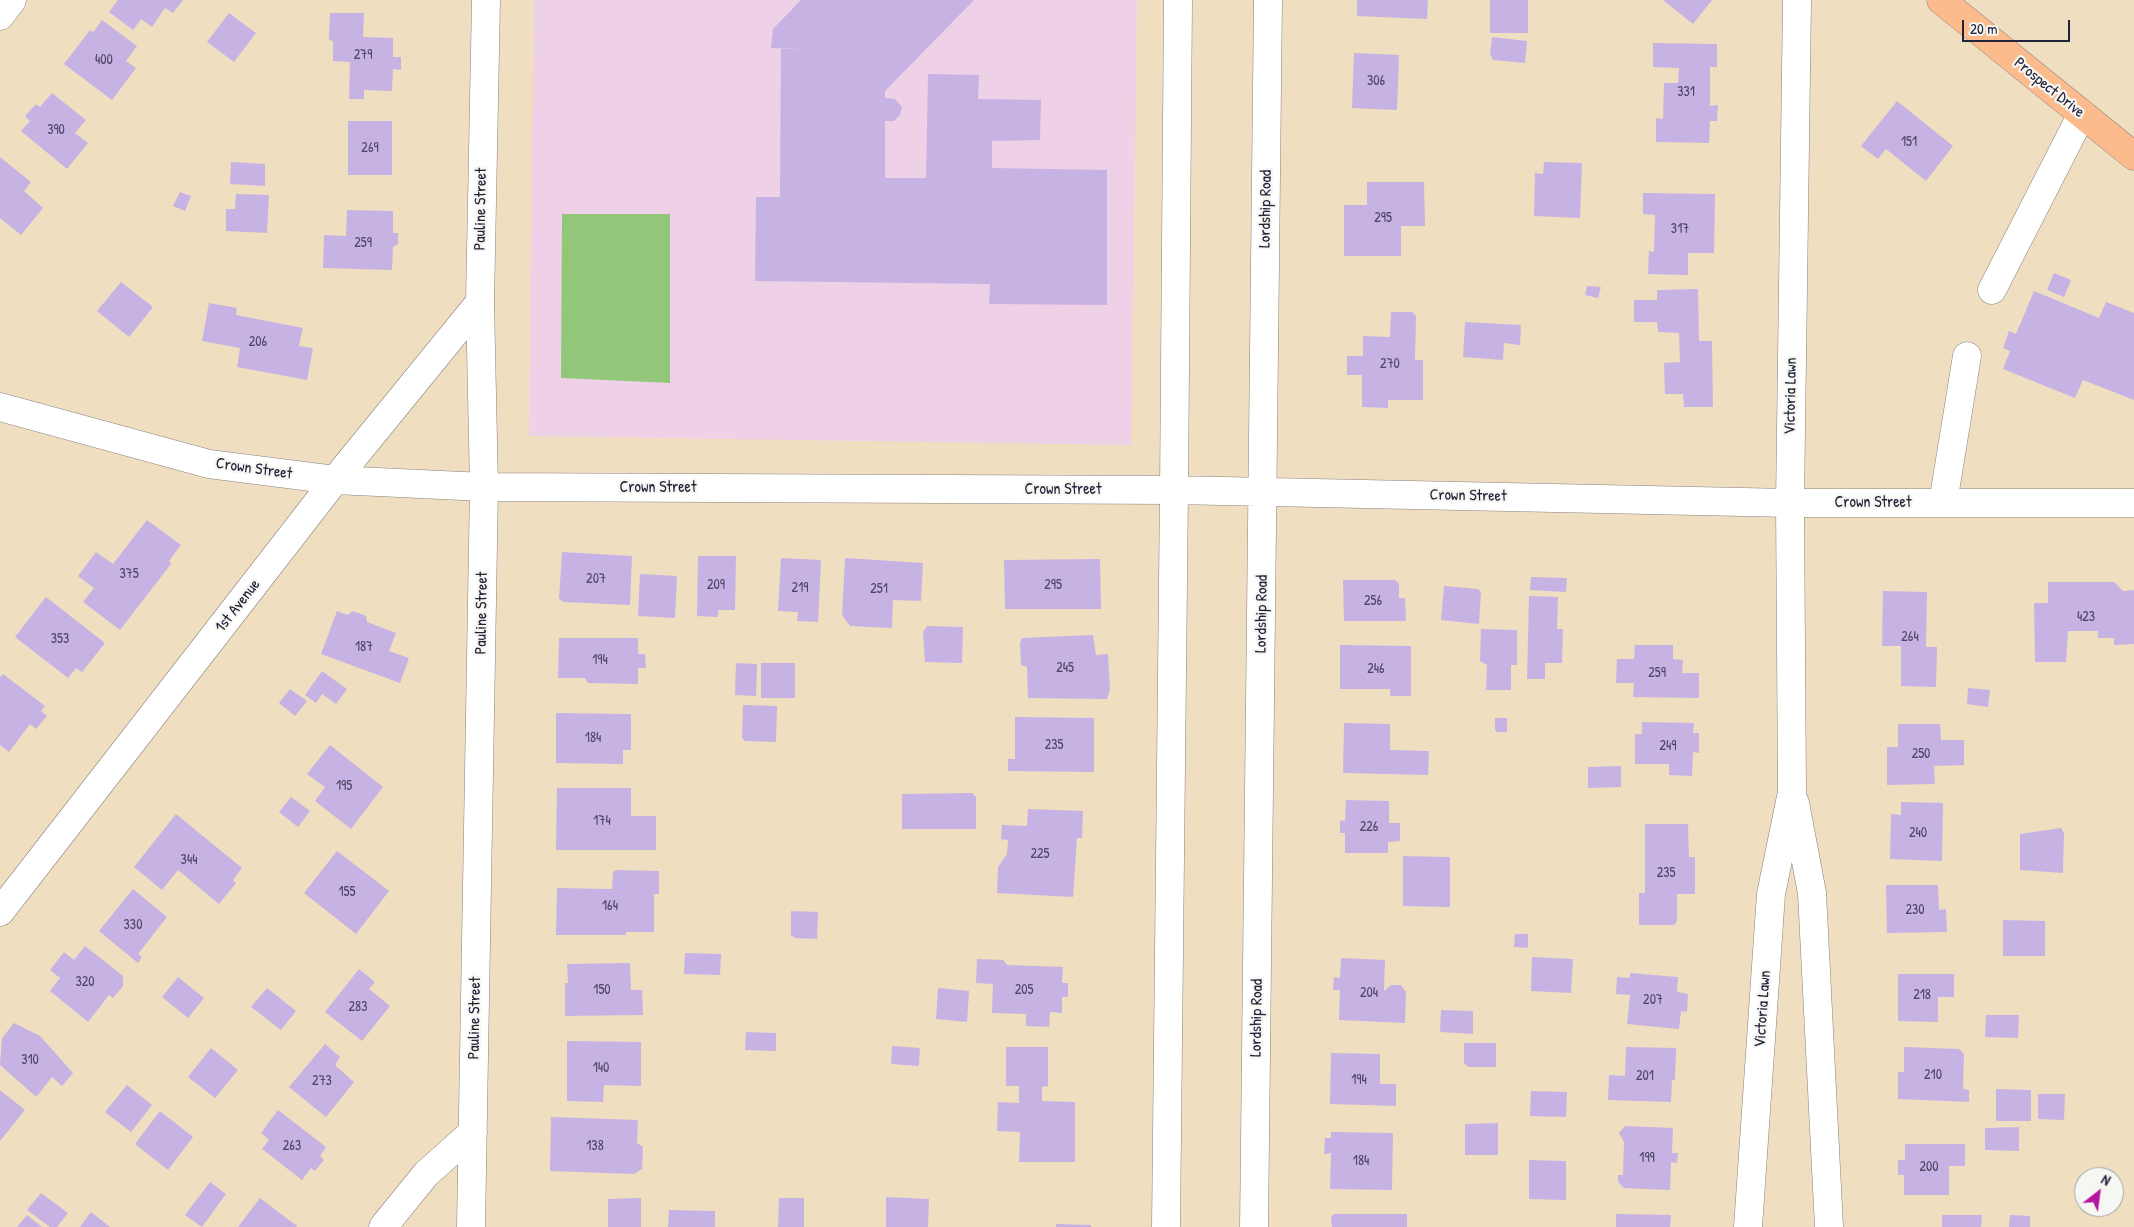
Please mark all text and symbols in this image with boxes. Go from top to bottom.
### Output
scale bar [1964,10,2072,42]
text: 20 m [1970,18,1997,39]
house number: 279 [354,47,372,63]
house number: 400 [95,52,113,68]
street label: Prospect Drive [2010,54,2088,122]
house number: 306 [1367,73,1385,89]
house number: 331 [1677,84,1695,100]
house number: 390 [47,122,65,138]
house number: 151 [1901,134,1917,150]
house number: 269 [361,140,379,156]
street label: Pauline Street [471,167,491,251]
street label: Lordship Road [1256,170,1276,248]
house number: 295 [1374,210,1392,226]
house number: 317 [1671,221,1689,237]
house number: 259 [354,235,372,251]
house number: 206 [249,334,267,350]
house number: 270 [1380,356,1400,372]
street label: Victoria Lawn [1781,357,1801,435]
street label: Crown Street [215,454,293,484]
street label: Crown Street [620,478,696,498]
street label: Crown Street [1025,480,1101,500]
street label: Crown Street [1429,486,1507,506]
street label: Crown Street [1835,493,1911,513]
house number: 375 [119,566,139,582]
street label: Pauline Street [472,571,492,655]
house number: 207 [586,571,606,587]
street label: Lordship Road [1252,575,1272,653]
street label: 1st Avenue [211,576,265,636]
house number: 209 [707,577,725,593]
house number: 295 [1044,577,1062,593]
house number: 219 [792,580,808,596]
house number: 251 [870,581,888,597]
house number: 256 [1364,593,1382,609]
house number: 423 [2077,609,2095,625]
house number: 264 [1901,629,1919,645]
house number: 353 [51,631,69,647]
house number: 187 [355,639,373,655]
house number: 194 [592,652,608,668]
house number: 245 [1056,660,1074,676]
house number: 246 [1367,661,1385,677]
house number: 259 [1648,665,1666,681]
house number: 184 [585,730,601,746]
house number: 235 [1045,737,1063,753]
house number: 249 [1660,738,1676,754]
house number: 250 [1912,746,1930,762]
house number: 195 [336,778,352,794]
house number: 174 [593,813,611,829]
house number: 226 [1360,819,1378,835]
house number: 240 [1909,825,1927,841]
house number: 225 [1030,846,1050,862]
house number: 344 [181,852,197,868]
house number: 235 [1657,865,1675,881]
house number: 155 [339,884,355,900]
house number: 164 [602,898,618,914]
house number: 230 [1905,902,1925,918]
house number: 330 [124,917,142,933]
street label: Victoria Lawn [1751,970,1775,1048]
house number: 320 [75,974,95,990]
street label: Pauline Street [465,976,485,1060]
street label: Lordship Road [1247,979,1267,1057]
house number: 150 [593,982,611,998]
house number: 205 [1015,982,1033,998]
house number: 204 [1360,985,1378,1001]
house number: 218 [1913,987,1931,1003]
house number: 207 [1643,992,1663,1008]
house number: 283 [349,999,367,1015]
house number: 310 [21,1052,39,1068]
house number: 140 [593,1060,609,1076]
house number: 210 [1924,1067,1942,1083]
house number: 201 [1636,1068,1654,1084]
house number: 194 [1351,1072,1367,1088]
house number: 273 [312,1073,332,1089]
house number: 263 [283,1138,301,1154]
house number: 138 [586,1138,604,1154]
house number: 199 [1639,1150,1655,1166]
house number: 184 [1353,1153,1369,1169]
house number: 200 [1919,1159,1939,1175]
north arrow [2074,1167,2124,1217]
text: N [2098,1169,2114,1190]

